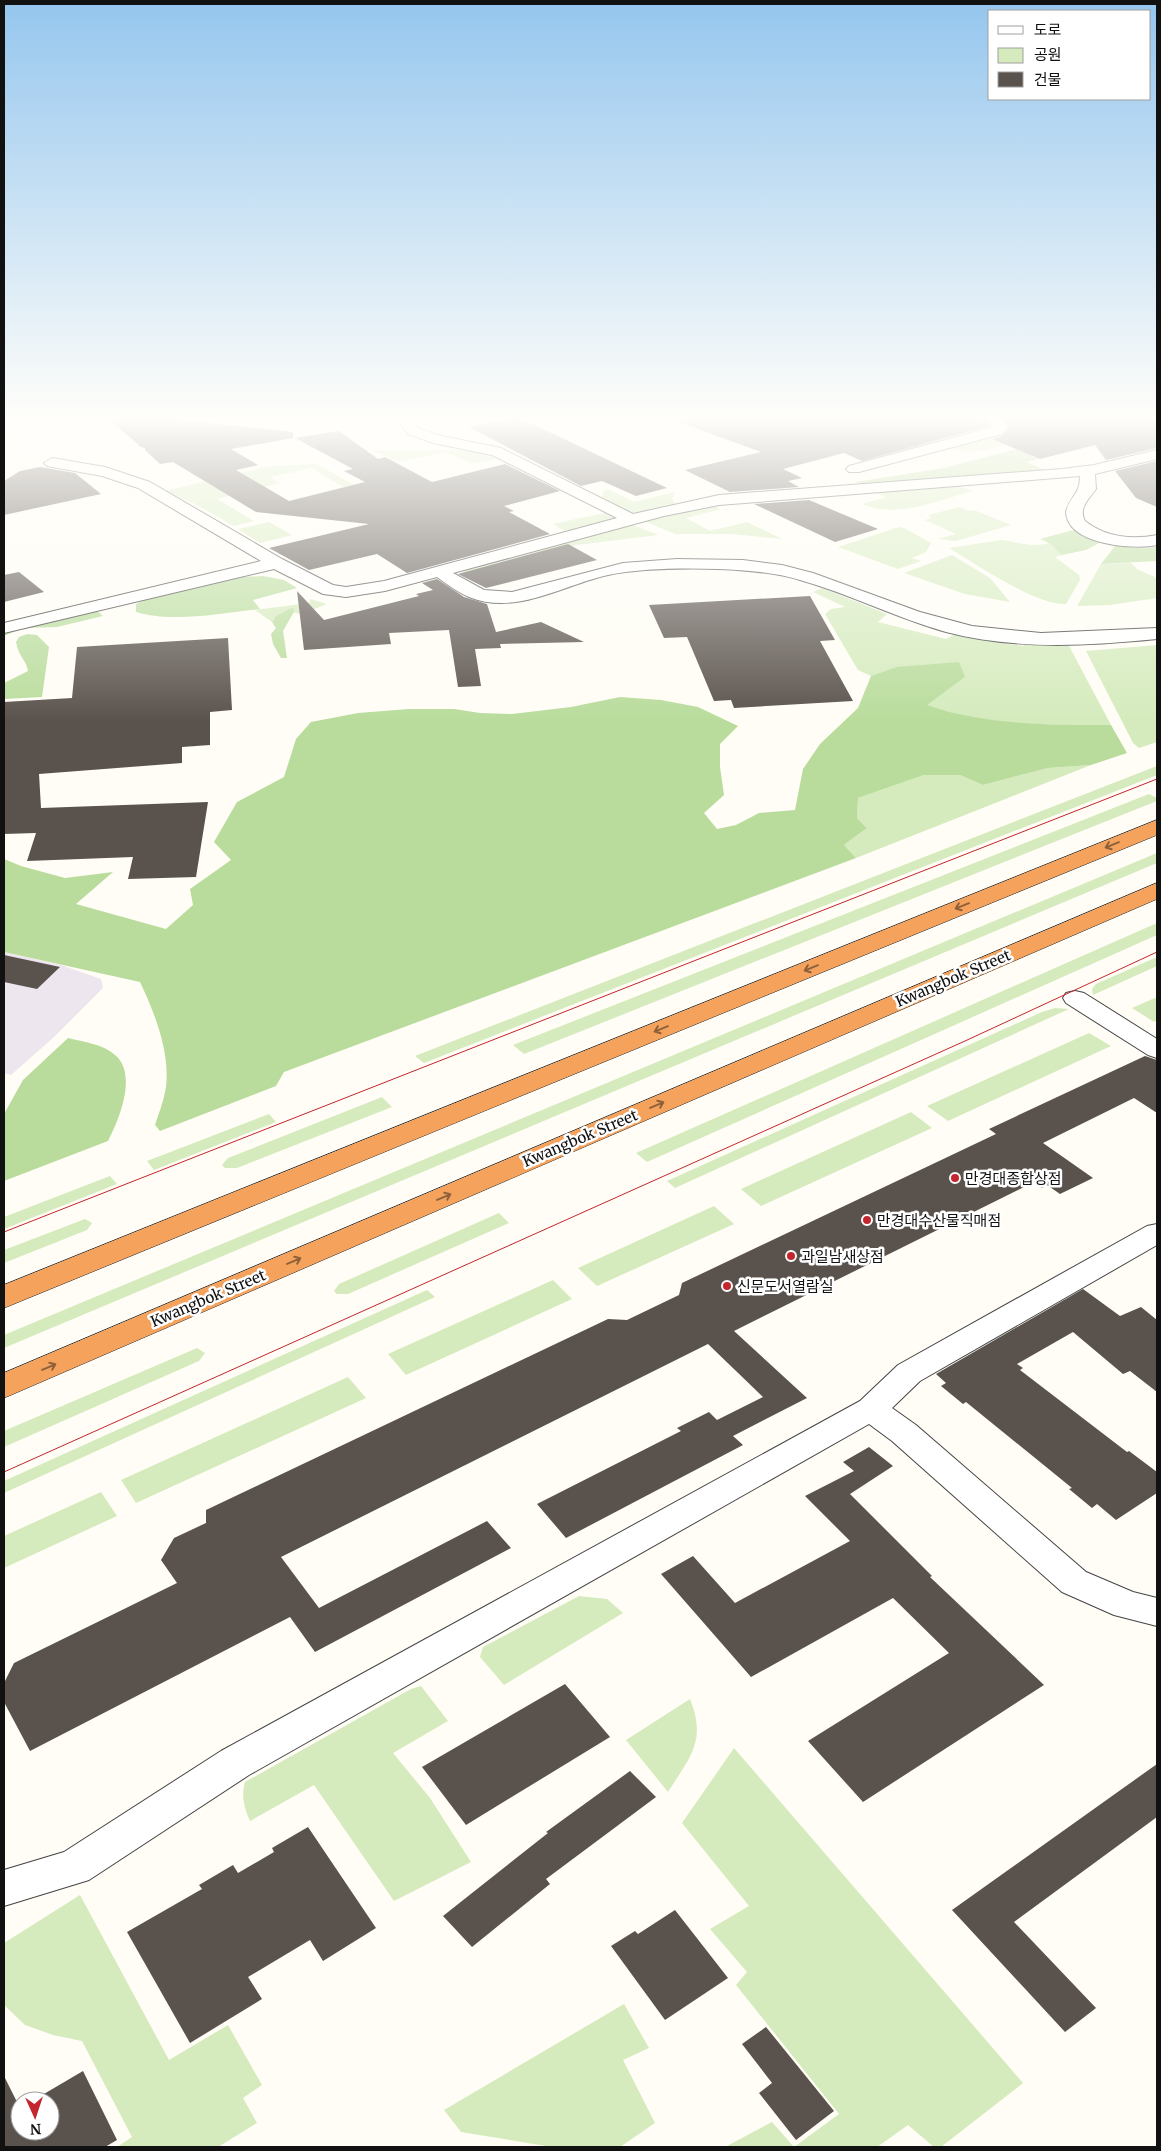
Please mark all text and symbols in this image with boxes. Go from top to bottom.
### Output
legend [988,10,1151,100]
text: 도로 [1034,20,1062,39]
text: 공원 [1034,45,1062,64]
text: 건물 [1034,70,1062,89]
one-way arrow [1105,841,1120,850]
one-way arrow [955,902,970,912]
street label: Kwangbok Street [893,945,1014,1011]
one-way arrow [804,963,819,973]
one-way arrow [654,1025,669,1034]
one-way arrow [649,1100,664,1110]
street label: Kwangbok Street [520,1105,641,1171]
place label: 만경대종합상점 [965,1169,1062,1188]
marker: 만경대종합상점 [949,1172,961,1184]
one-way arrow [436,1192,451,1202]
place label: 만경대수산물직매점 [877,1211,1001,1230]
marker: 만경대수산물직매점 [861,1214,873,1226]
place label: 과일남새상점 [801,1247,884,1266]
marker: 과일남새상점 [785,1250,797,1262]
one-way arrow [286,1256,301,1266]
street label: Kwangbok Street [148,1265,269,1331]
place label: 신문도서열람실 [737,1277,834,1296]
marker: 신문도서열람실 [721,1280,733,1292]
one-way arrow [40,1362,56,1371]
north arrow [10,2091,60,2141]
text: N [30,2120,42,2138]

